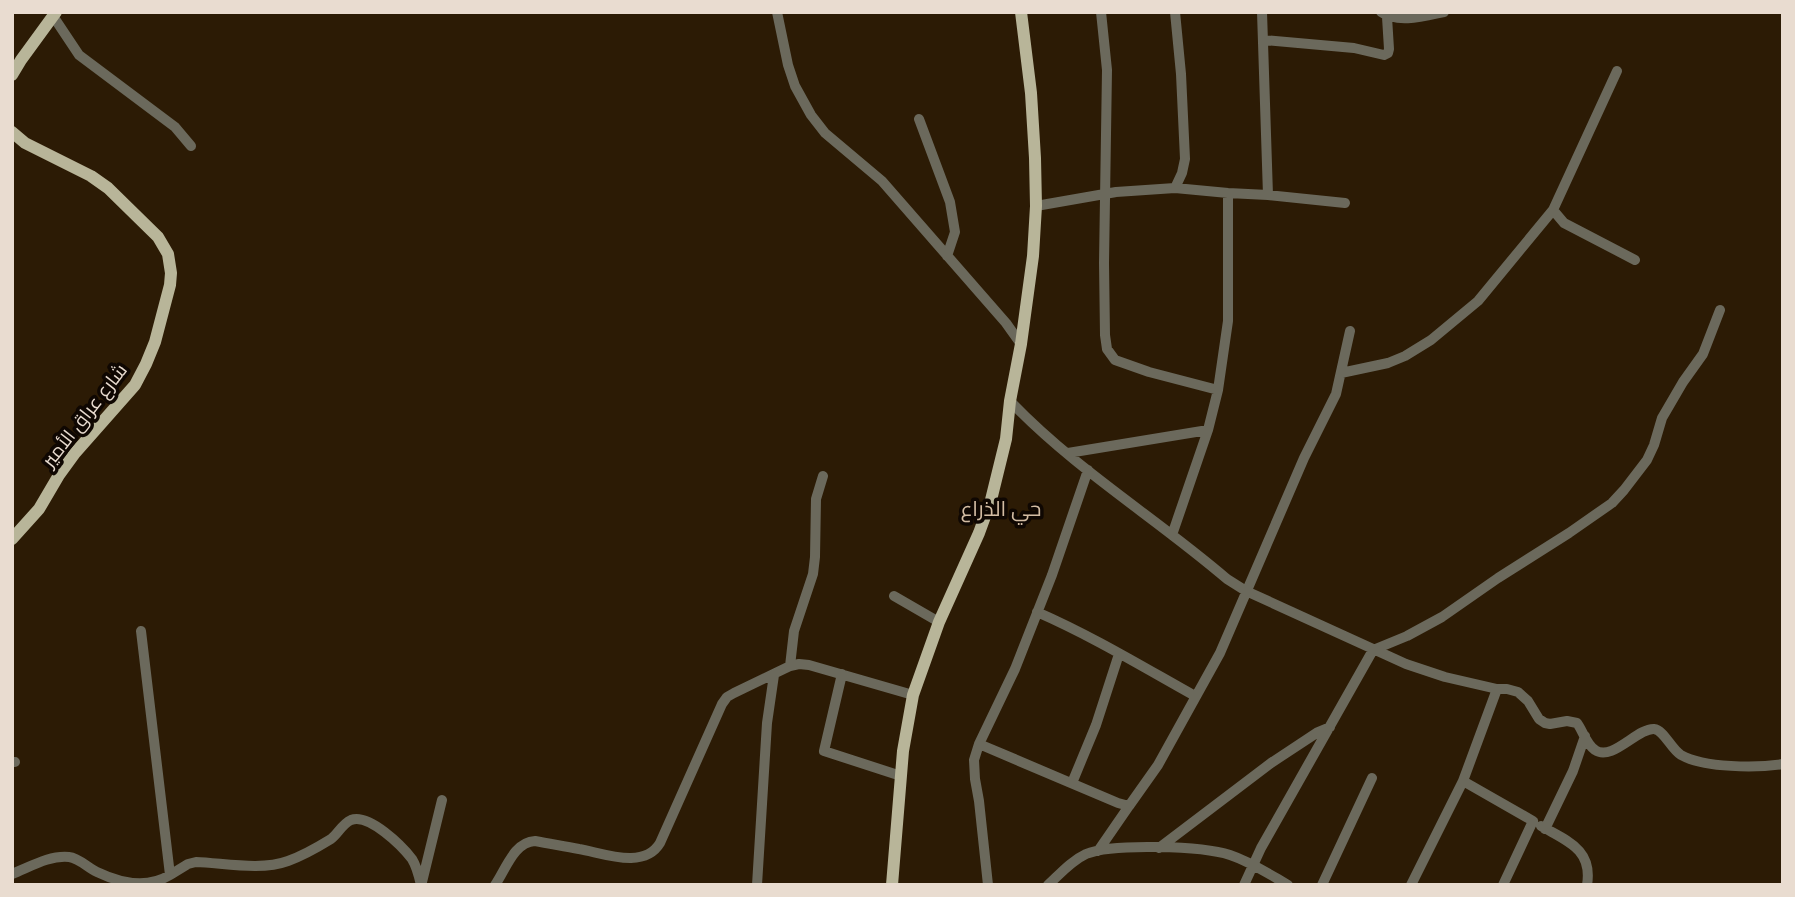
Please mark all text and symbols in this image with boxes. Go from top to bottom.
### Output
street label: شارع عراق الأمير [37,360,134,474]
district label: حي الذراع [961,497,1041,525]

